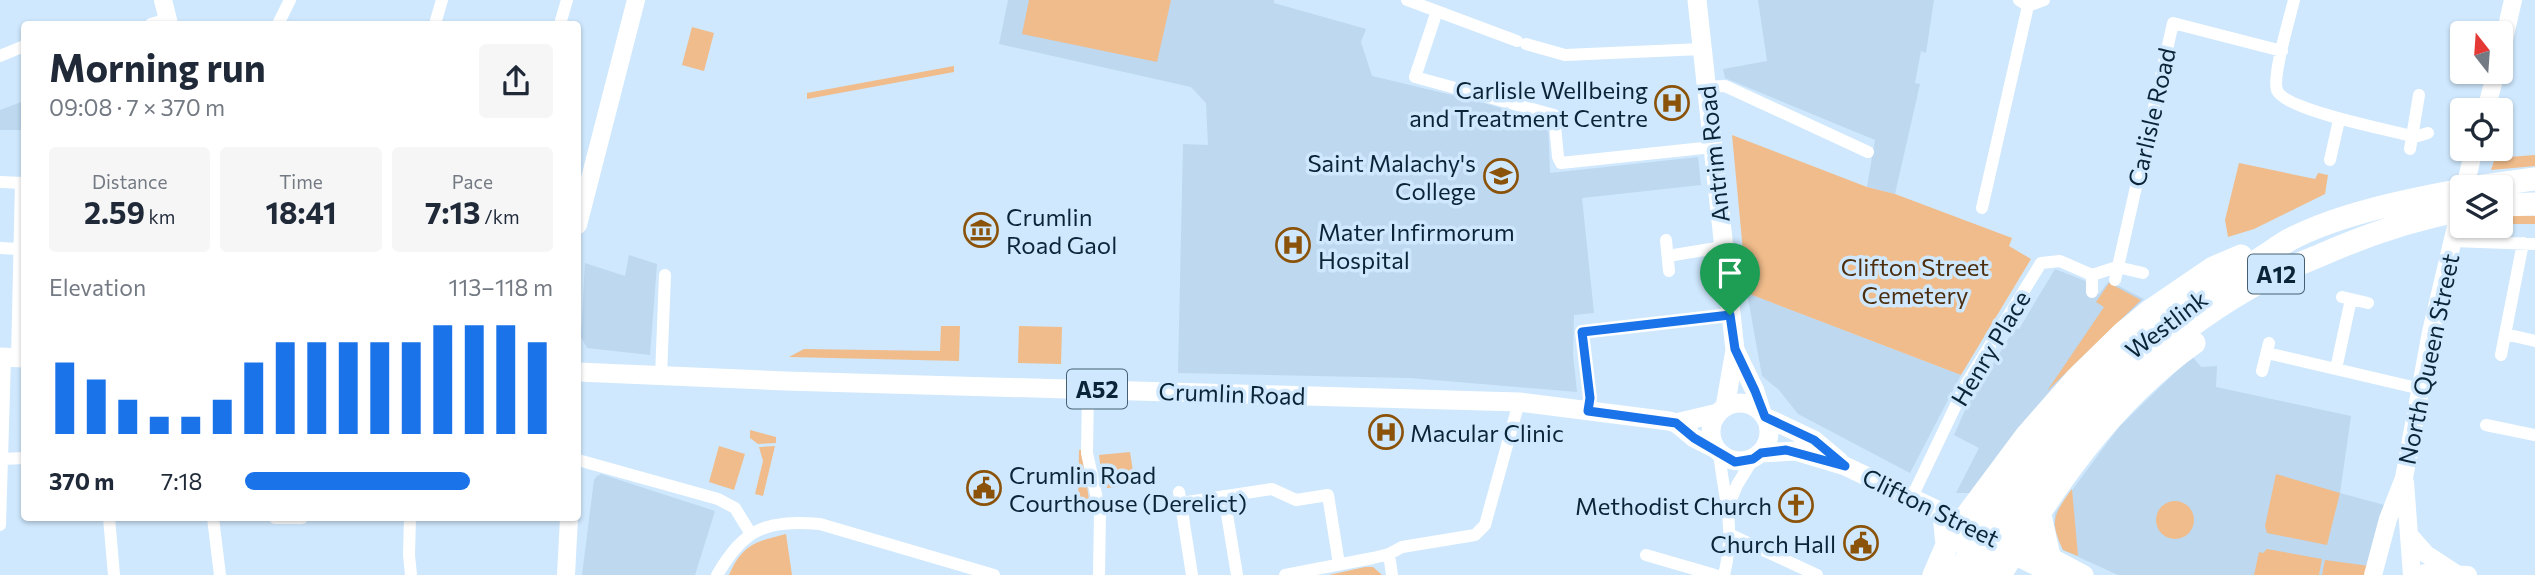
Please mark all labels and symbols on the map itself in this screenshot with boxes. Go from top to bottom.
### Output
north arrow [2450,21,2513,84]
street label: Carlisle Road [2121,45,2181,189]
place label: Carlisle Wellbeing and Treatment Centre [1409,75,1648,132]
hospital icon: Carlisle Wellbeing and Treatment Centre [1653,84,1691,122]
street label: Antrim Road [1691,84,1735,224]
place label: Saint Malachy's College [1308,148,1476,205]
school or university icon: Saint Malachy's College [1482,157,1520,195]
place label: Crumlin Road Gaol [1006,202,1117,259]
museum icon: Crumlin Road Gaol [962,211,1000,249]
place label: Mater Infirmorum Hospital [1318,217,1515,274]
hospital icon: Mater Infirmorum Hospital [1274,226,1312,264]
pin [1700,243,1760,315]
street label: North Queen Street [2391,251,2465,467]
park label: Clifton Street Cemetery [1841,252,1989,309]
road number: A12 [2248,255,2304,294]
street label: Westlink [2119,284,2213,364]
street label: Henry Place [1944,285,2036,411]
road number: A52 [1067,370,1127,408]
street label: Crumlin Road [1158,376,1306,410]
hospital icon: Macular Clinic [1367,413,1405,451]
place label: Macular Clinic [1410,418,1564,447]
place label: Crumlin Road Courthouse (Derelict) [1009,460,1247,517]
street label: Clifton Street [1858,461,2004,553]
public building icon: Crumlin Road Courthouse (Derelict) [965,469,1003,507]
church icon: Methodist Church [1777,486,1815,524]
place label: Methodist Church [1575,491,1772,520]
public building icon: Church Hall [1842,524,1880,562]
place label: Church Hall [1710,529,1836,558]

